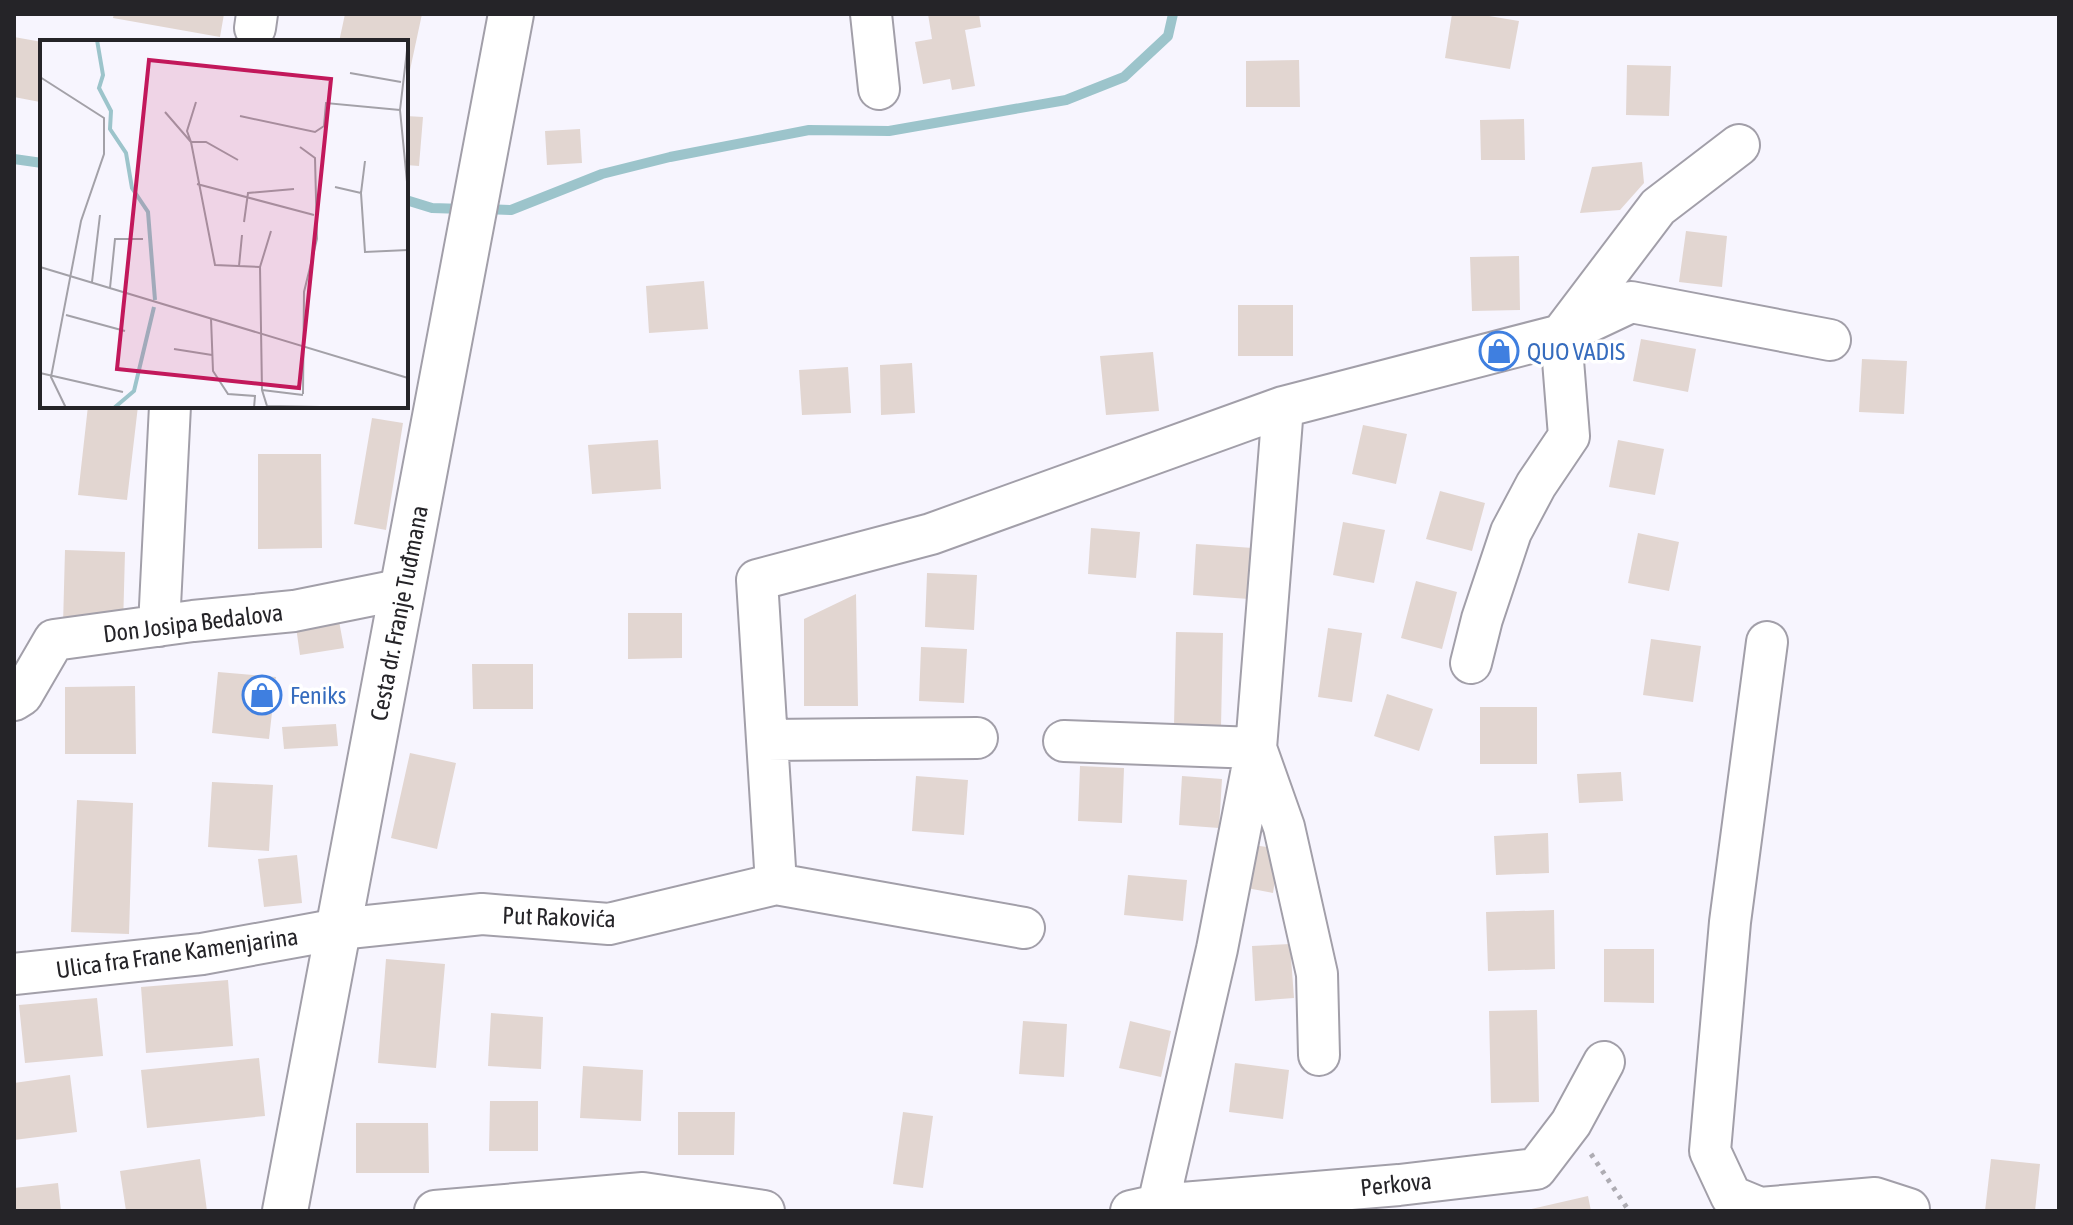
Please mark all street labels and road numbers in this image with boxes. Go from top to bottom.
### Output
street label: Cesta dr. Franje Tuđmana [365,503,433,723]
street label: Don Josipa Bedalova [101,599,285,647]
street label: Put Rakovića [502,902,616,932]
street label: Ulica fra Frane Kamenjarina [54,923,300,983]
street label: Perkova [1359,1167,1433,1201]

